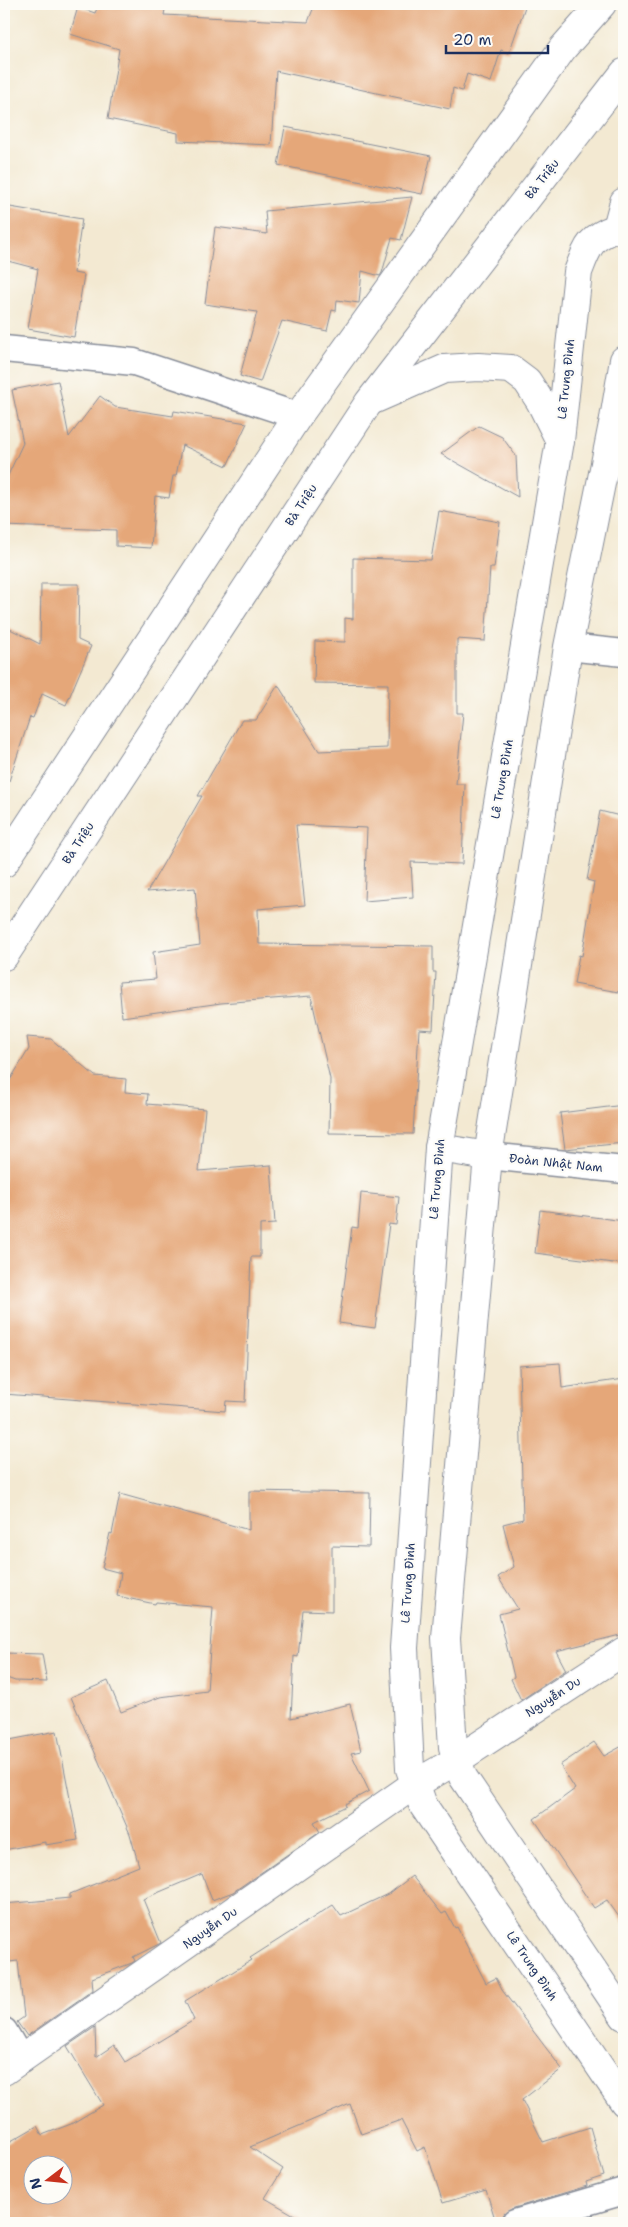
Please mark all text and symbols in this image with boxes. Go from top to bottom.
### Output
scale bar [446,22,548,54]
text: 20 m [453,30,492,50]
street label: Bà Triệu [521,155,563,202]
street label: Lê Trung Đình [554,338,578,420]
street label: Bà Triệu [281,481,321,529]
street label: Lê Trung Đình [487,738,517,820]
street label: Bà Triệu [58,819,98,867]
street label: Lê Trung Đình [426,1138,448,1220]
street label: Đoàn Nhật Nam [508,1150,604,1176]
street label: Lê Trung Đình [397,1542,419,1624]
street label: Nguyễn Du [522,1673,584,1721]
street label: Nguyễn Du [180,1903,240,1953]
street label: Lê Trung Đình [503,1928,561,2004]
north arrow [22,2154,72,2204]
text: N [25,2176,46,2191]

